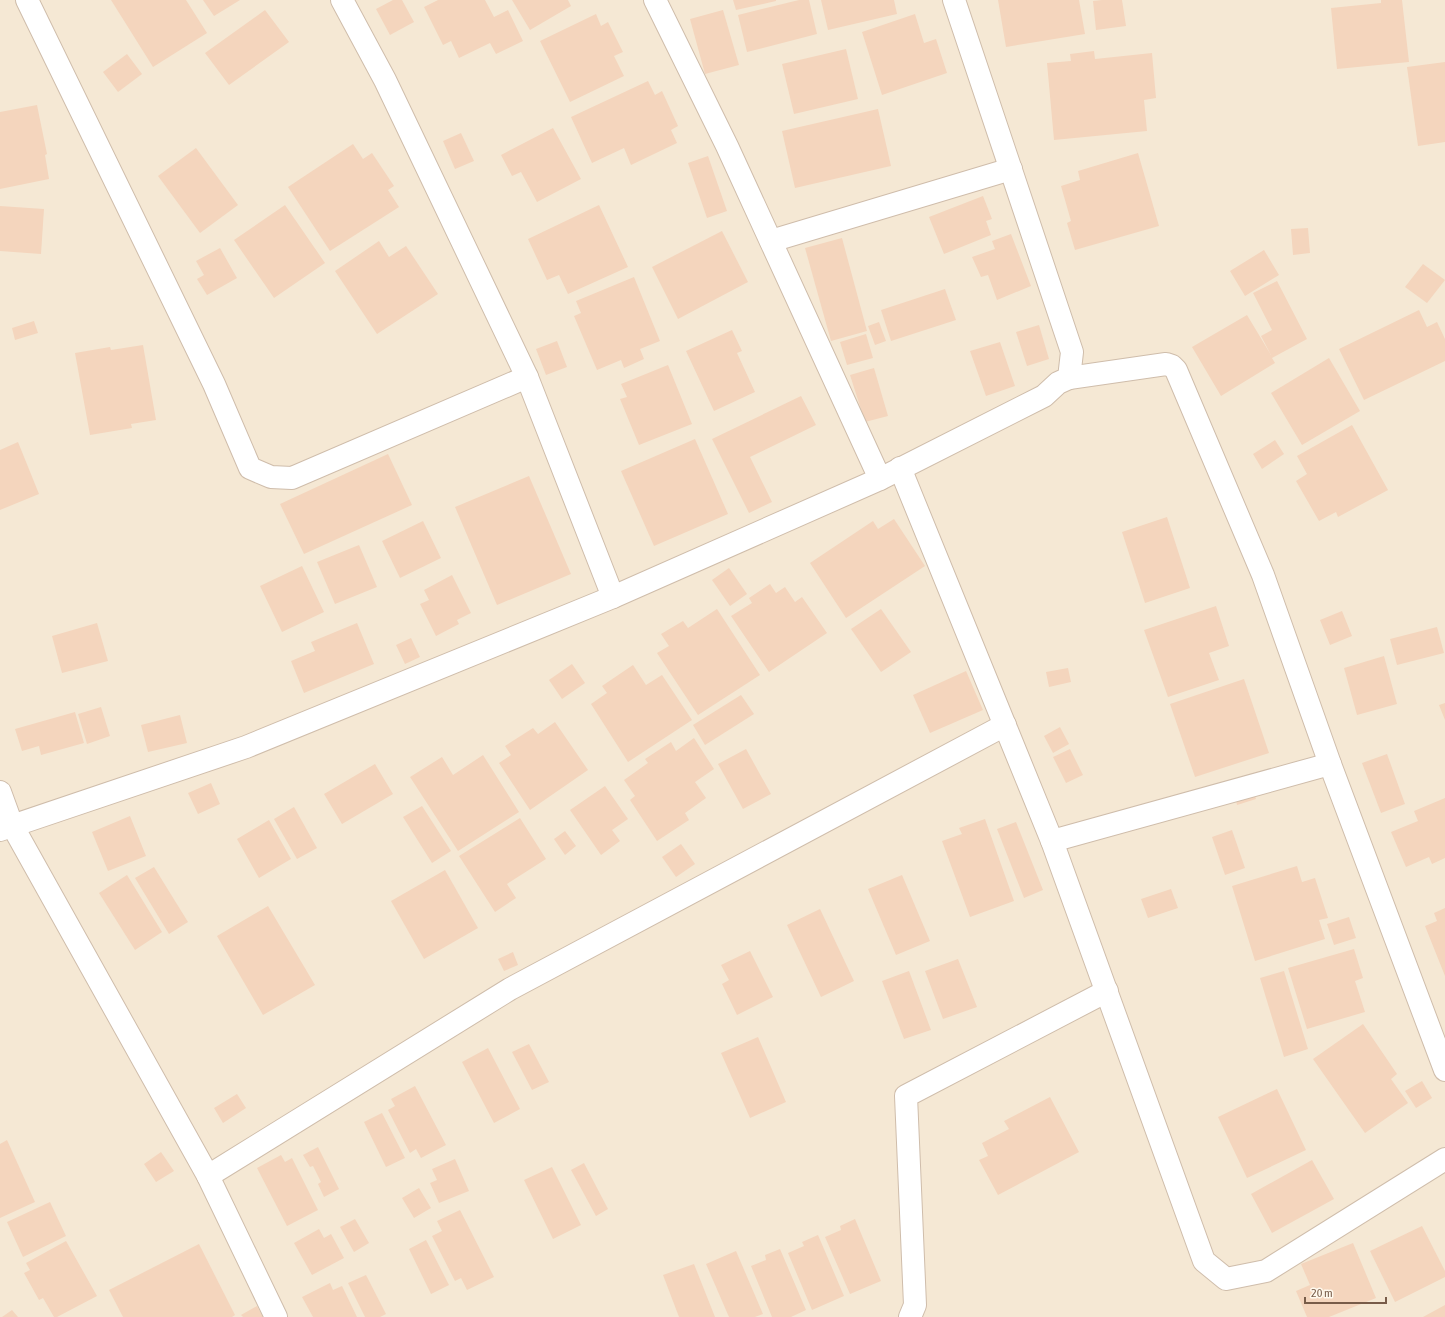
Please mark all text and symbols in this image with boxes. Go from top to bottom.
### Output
scale bar [1305,1279,1386,1305]
text: 20 m [1311,1286,1333,1300]

